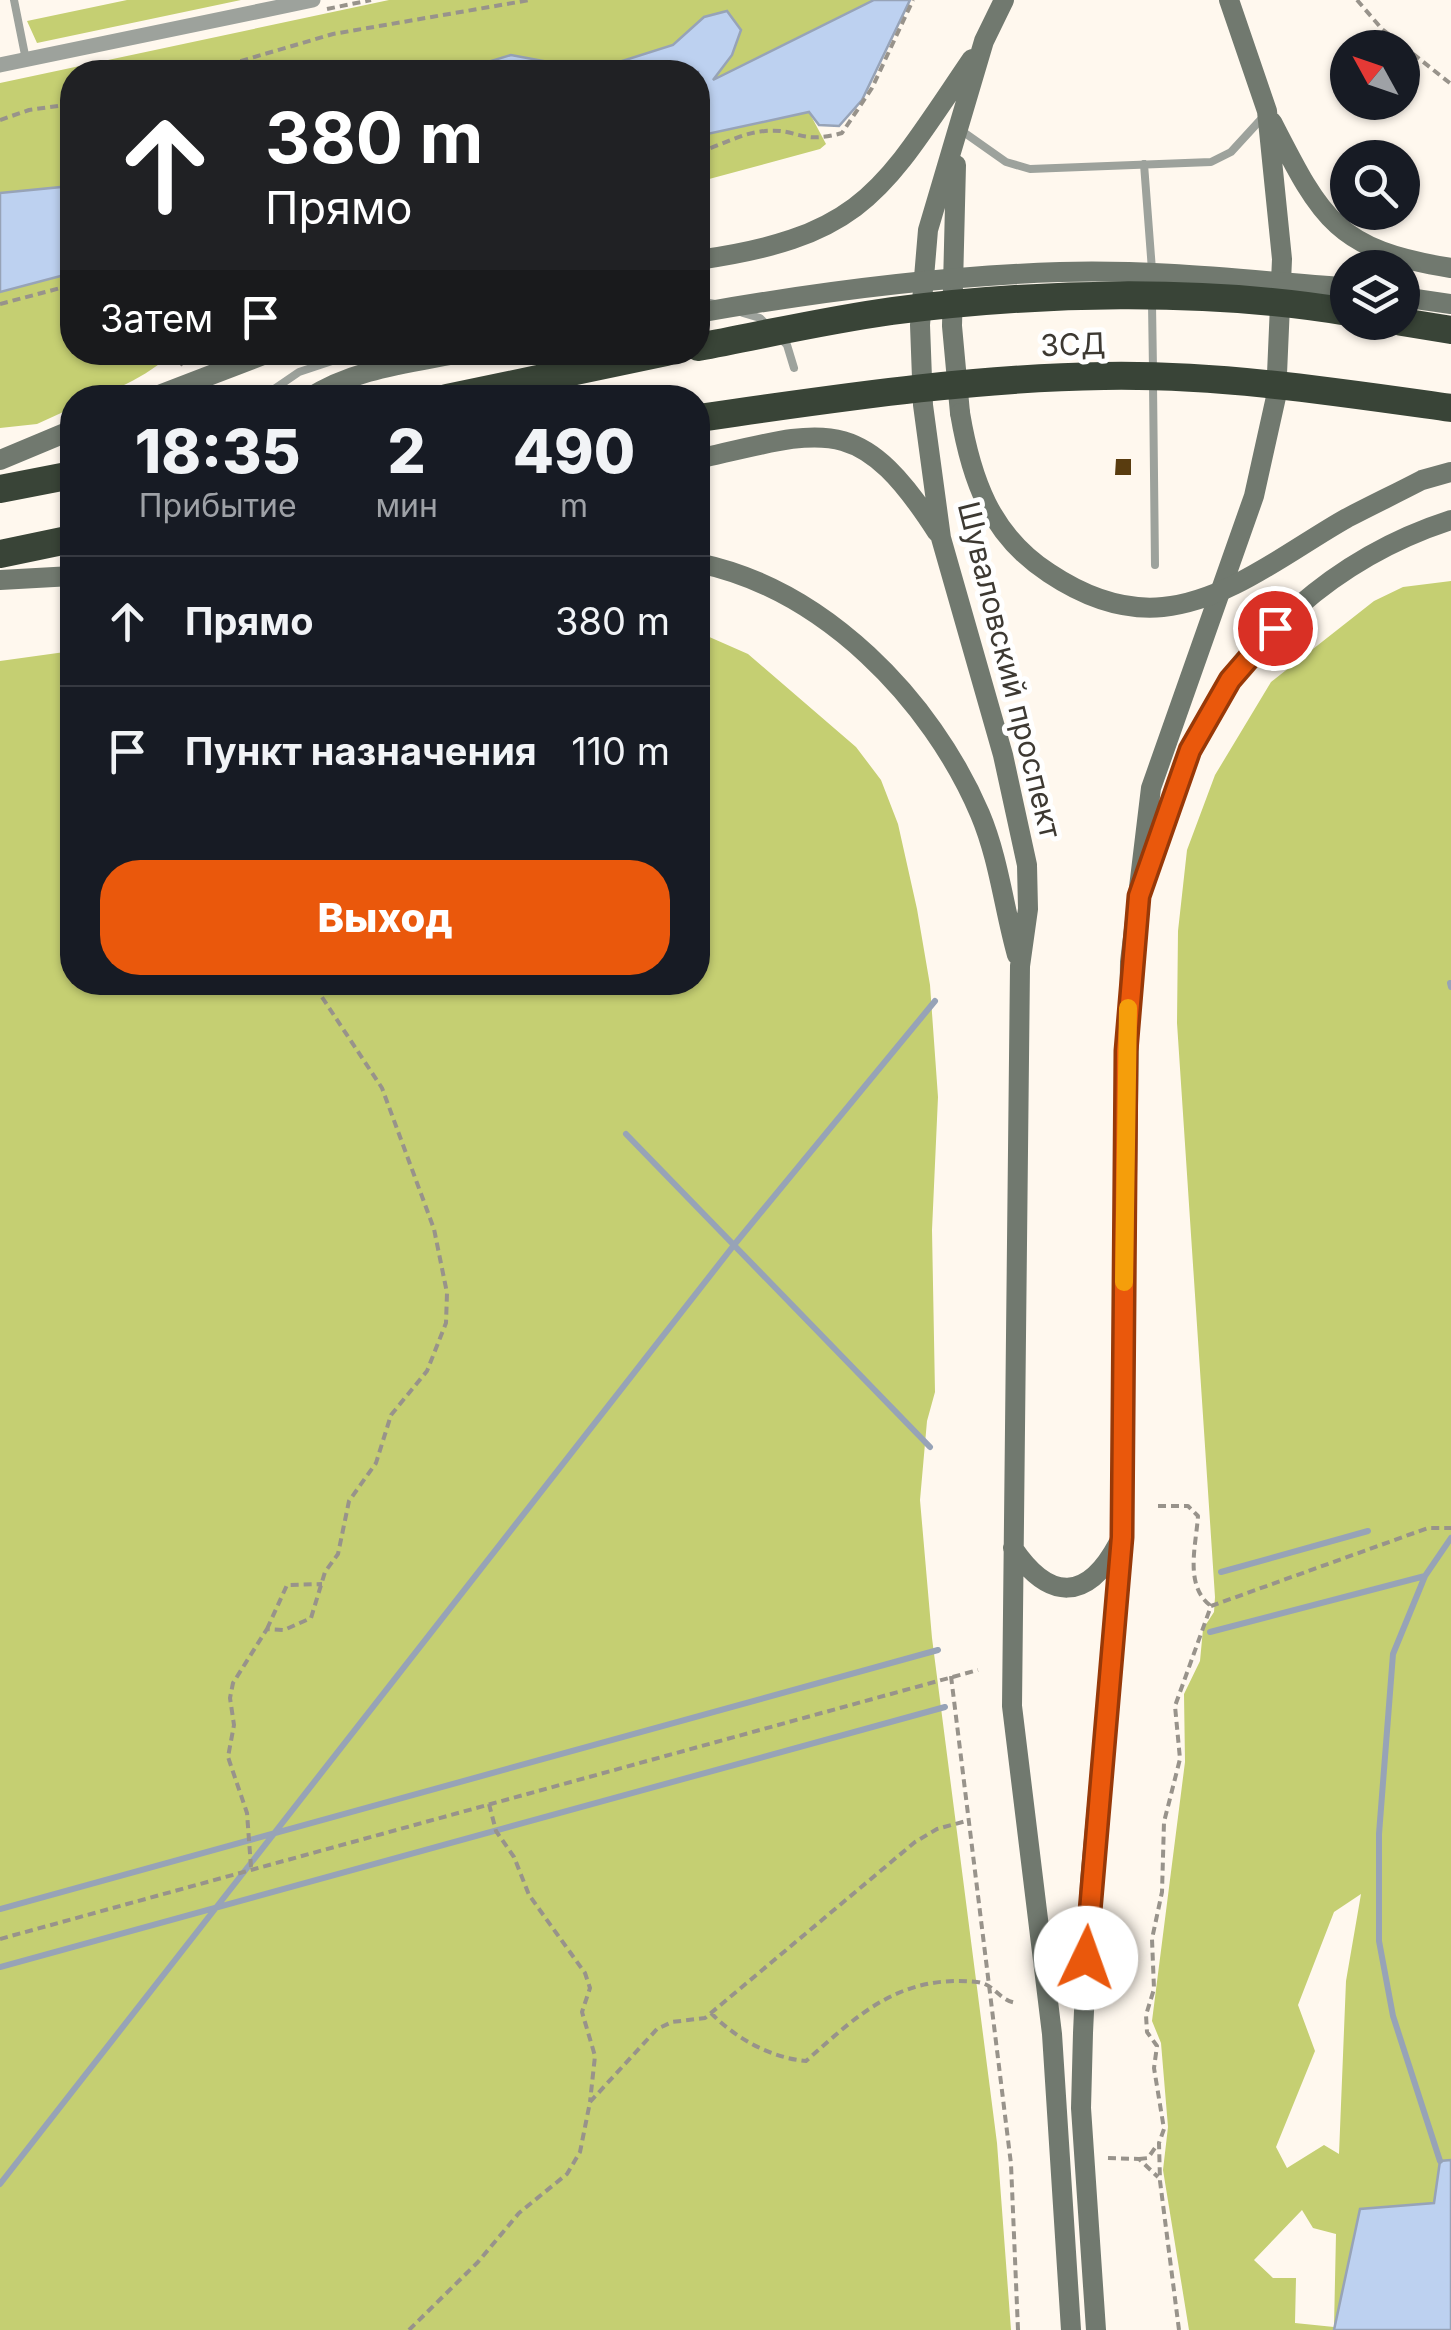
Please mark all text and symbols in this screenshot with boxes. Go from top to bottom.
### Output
north arrow [1330,30,1420,120]
map controls [1330,30,1420,340]
text: 380 m [265,95,483,180]
icon: ahead [100,100,230,230]
button: search [1330,140,1420,230]
text: Прямо [265,180,413,235]
button: layers [1330,250,1420,340]
icon: arrive [233,290,288,345]
text: Затем [100,295,213,341]
street label: ЗСД [1040,325,1106,363]
text: 18:35 [135,415,301,487]
text: 2 [388,415,426,487]
text: 490 [513,415,635,487]
text: Прибытие [139,486,297,525]
text: мин [375,486,438,525]
text: m [560,486,588,525]
street label: Шуваловский проспект [951,498,1069,842]
pin [1233,586,1318,671]
icon: ahead [100,594,155,649]
text: Прямо [185,598,313,644]
text: 380 m [555,598,670,644]
icon: arrive [1248,601,1303,656]
icon: arrive [100,724,155,779]
text: Пункт назначения [185,728,537,774]
text: 110 m [571,728,670,774]
button: Выход [100,860,670,975]
position arrow [1034,1906,1138,2010]

